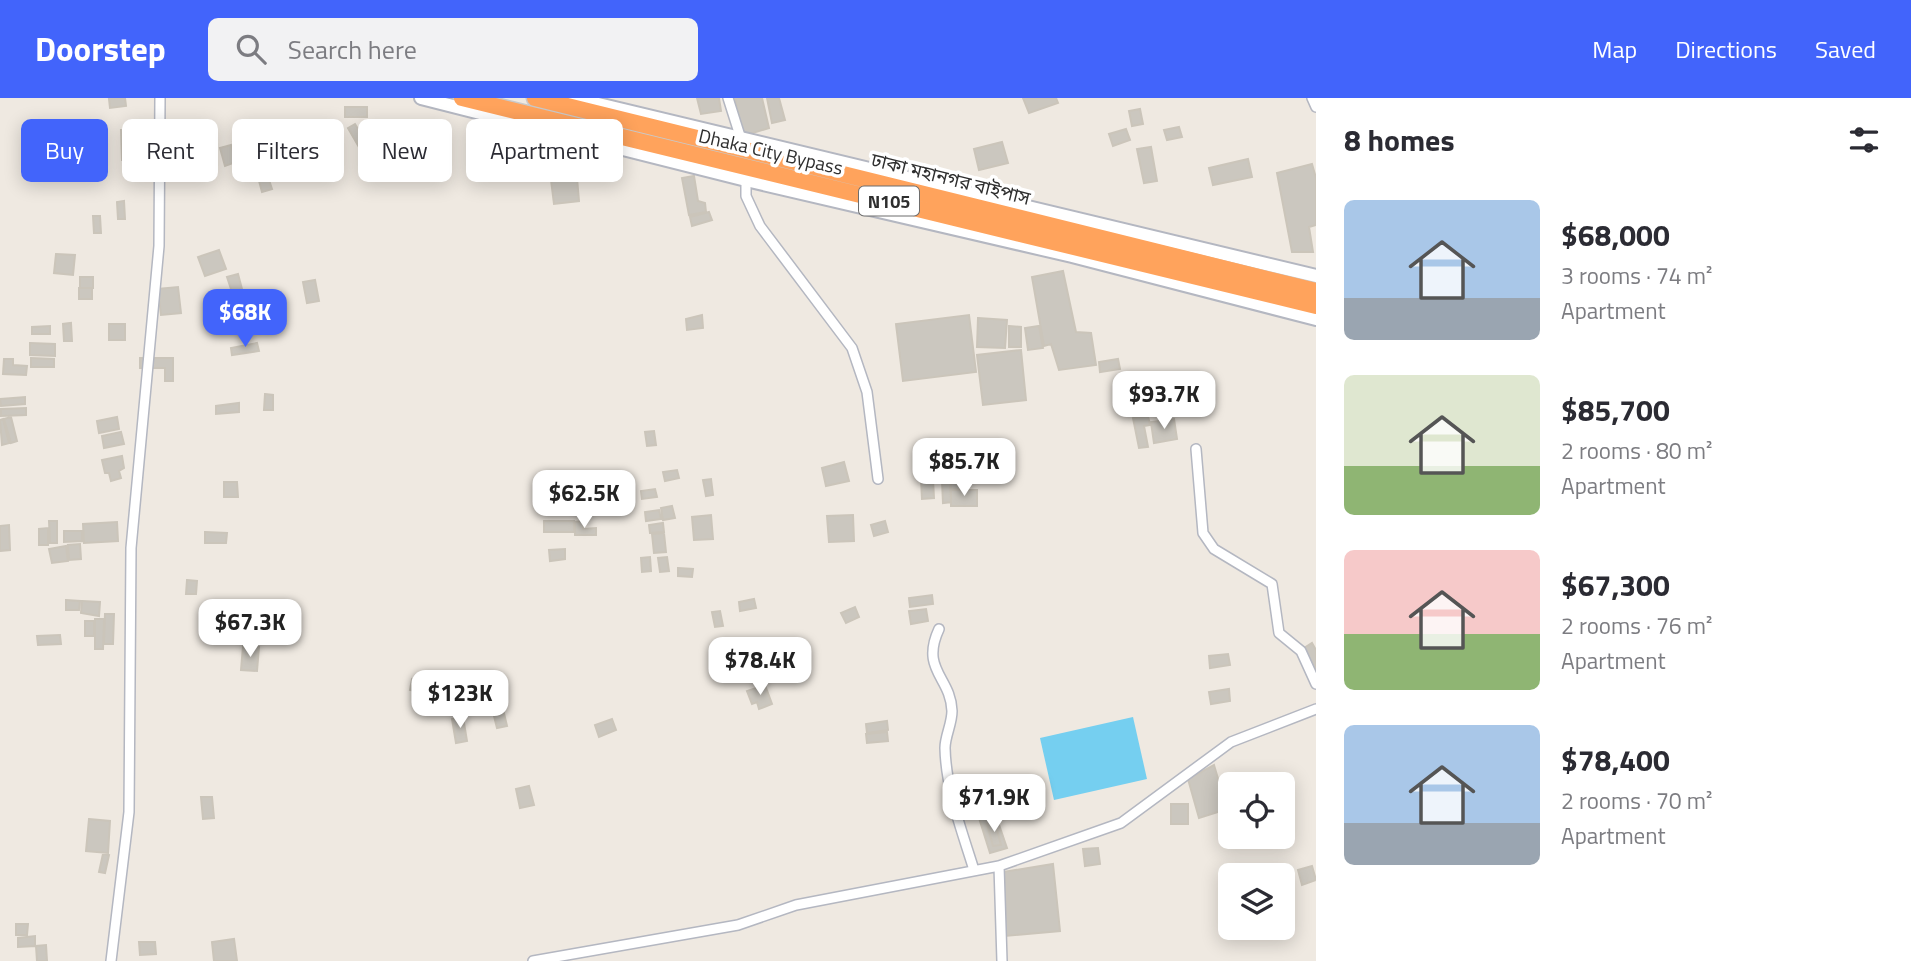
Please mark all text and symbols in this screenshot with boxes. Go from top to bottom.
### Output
search box [208,18,698,81]
text: Doorstep [35,24,166,74]
icon: search [232,30,270,68]
text: Search here [288,30,417,69]
text: Map [1592,31,1637,67]
text: Directions [1675,31,1777,67]
text: Saved [1815,31,1876,67]
text: 8 homes [1344,117,1455,163]
chip: Buy [21,119,108,182]
chip: Rent [122,119,218,182]
chip: Filters [232,119,344,182]
chip: New [358,119,452,182]
chip: Apartment [466,119,623,182]
street label: Dhaka City Bypass [696,120,846,182]
icon: filters [1845,121,1883,159]
street label: ঢাকা মহানগর বাইপাস [867,144,1035,212]
road number: N105 [859,186,919,216]
text: $68,000 [1561,212,1670,258]
icon: home [1400,228,1484,312]
text: 3 rooms · 74 m² [1561,258,1712,293]
pin: $68K [204,289,286,349]
text: Apartment [1561,293,1666,328]
text: $68K [219,294,271,329]
pin: $93.7K [1107,372,1221,431]
text: $93.7K [1128,376,1200,411]
text: $85,700 [1561,387,1670,433]
icon: home [1400,403,1484,487]
text: 2 rooms · 80 m² [1561,433,1712,468]
pin: $85.7K [907,438,1021,498]
text: $85.7K [928,443,1000,478]
text: Apartment [1561,468,1666,503]
pin: $62.5K [527,470,641,530]
text: $62.5K [548,475,620,510]
text: $67,300 [1561,562,1670,608]
icon: home [1400,578,1484,662]
pin: $67.3K [193,600,307,659]
text: $67.3K [214,604,286,639]
text: 2 rooms · 76 m² [1561,608,1712,643]
pin: $78.4K [703,638,817,697]
text: $78.4K [724,642,796,677]
text: Apartment [1561,643,1666,678]
pin: $123K [411,670,509,730]
text: $123K [427,675,493,710]
text: $78,400 [1561,737,1670,783]
icon: home [1400,753,1484,837]
map controls [1218,772,1295,940]
button: locate [1218,772,1295,849]
pin: $71.9K [937,774,1051,834]
text: $71.9K [958,779,1030,814]
text: 2 rooms · 70 m² [1561,783,1712,818]
text: Apartment [1561,818,1666,853]
button: layers [1218,863,1295,940]

